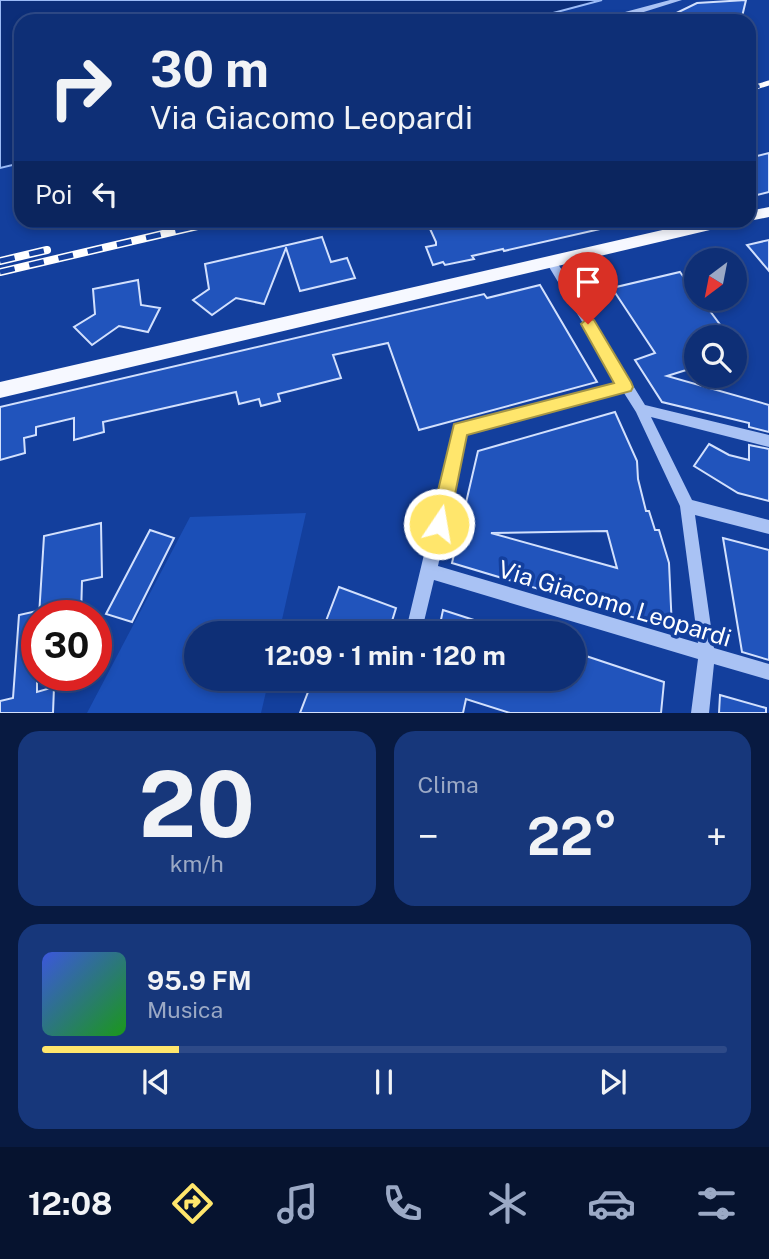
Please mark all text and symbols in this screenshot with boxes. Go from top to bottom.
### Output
text: 30 m [150,40,269,98]
icon: right [35,42,126,133]
text: Via Giacomo Leopardi [150,99,473,136]
icon: left [86,175,124,213]
text: Poi [35,179,72,210]
north arrow [684,248,747,312]
map controls [684,248,747,388]
pin [558,252,618,324]
icon: arrive [569,263,607,301]
button: search [684,325,747,388]
position arrow [402,487,476,561]
street label: Via Giacomo Leopardi [495,554,735,652]
speed limit sign: 30 [21,600,112,691]
text: 12:09 · 1 min · 120 m [264,640,506,671]
text: 20 [139,751,255,857]
text: Clima [418,771,479,798]
text: 22° [527,806,618,867]
text: − [418,814,439,859]
text: + [706,814,727,859]
text: km/h [170,850,224,877]
text: 95.9 FM [147,965,252,996]
text: Musica [147,996,223,1023]
icon: previous [137,1063,175,1101]
icon: pause [365,1063,403,1101]
icon: next [594,1063,632,1101]
icon: directions [168,1179,217,1228]
icon: music [273,1179,322,1228]
icon: phone [378,1179,427,1228]
icon: climate [483,1179,532,1228]
icon: car [587,1179,636,1228]
icon: filters [692,1179,741,1228]
text: 12:08 [28,1185,113,1222]

